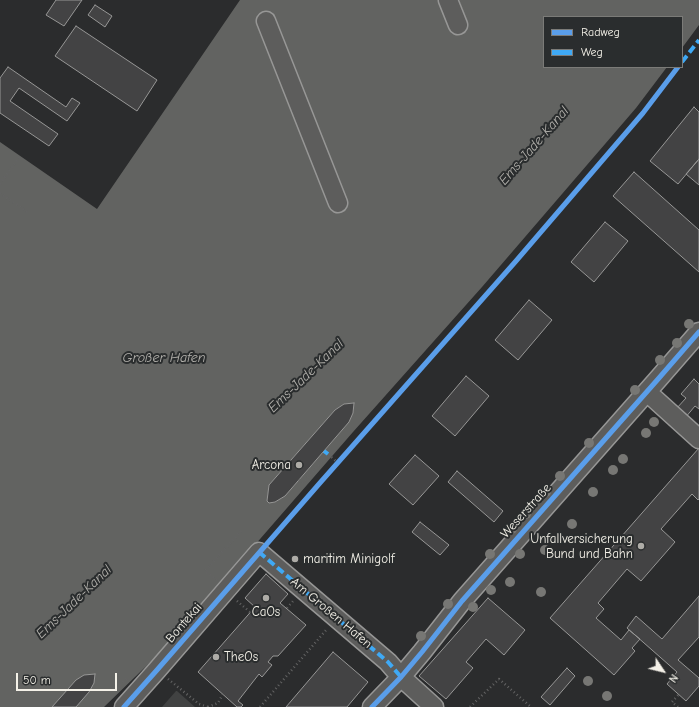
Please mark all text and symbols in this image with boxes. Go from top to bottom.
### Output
legend [543,16,683,68]
text: Radweg [581,25,620,39]
text: Weg [581,45,603,59]
water label: Ems-Jade-Kanal [495,103,573,189]
water label: Ems-Jade-Kanal [265,336,347,416]
water label: Großer Hafen [123,350,205,366]
place label: Arcona [252,457,291,473]
marker: Arcona [294,460,304,470]
street label: Weserstraße [497,480,555,542]
place label: Unfallversicherung Bund und Bahn [530,531,633,562]
marker: Unfallversicherung Bund und Bahn [636,541,646,551]
place label: maritim Minigolf [303,551,395,567]
marker: maritim Minigolf [290,554,300,564]
water label: Ems-Jade-Kanal [33,562,115,642]
street label: Am Großen Hafen [287,574,375,652]
marker: CaOs [261,593,271,603]
street label: Bontekai [162,600,206,646]
place label: CaOs [252,604,280,620]
place label: TheOs [224,649,258,665]
north arrow [643,651,683,691]
marker: TheOs [211,652,221,662]
scale bar [18,665,119,691]
text: N [666,671,681,685]
text: 50 m [23,673,51,687]

